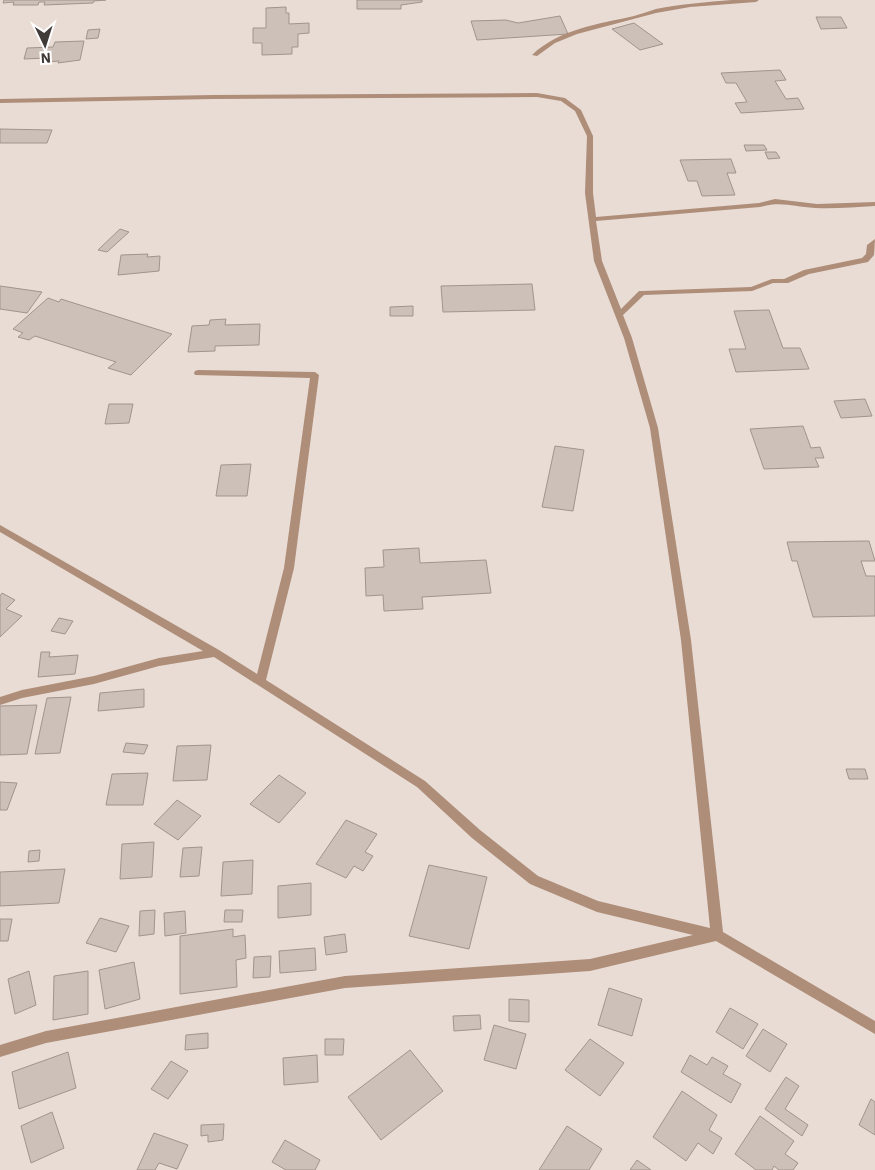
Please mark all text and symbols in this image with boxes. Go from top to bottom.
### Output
north arrow [20,20,70,70]
text: N [40,49,52,67]

